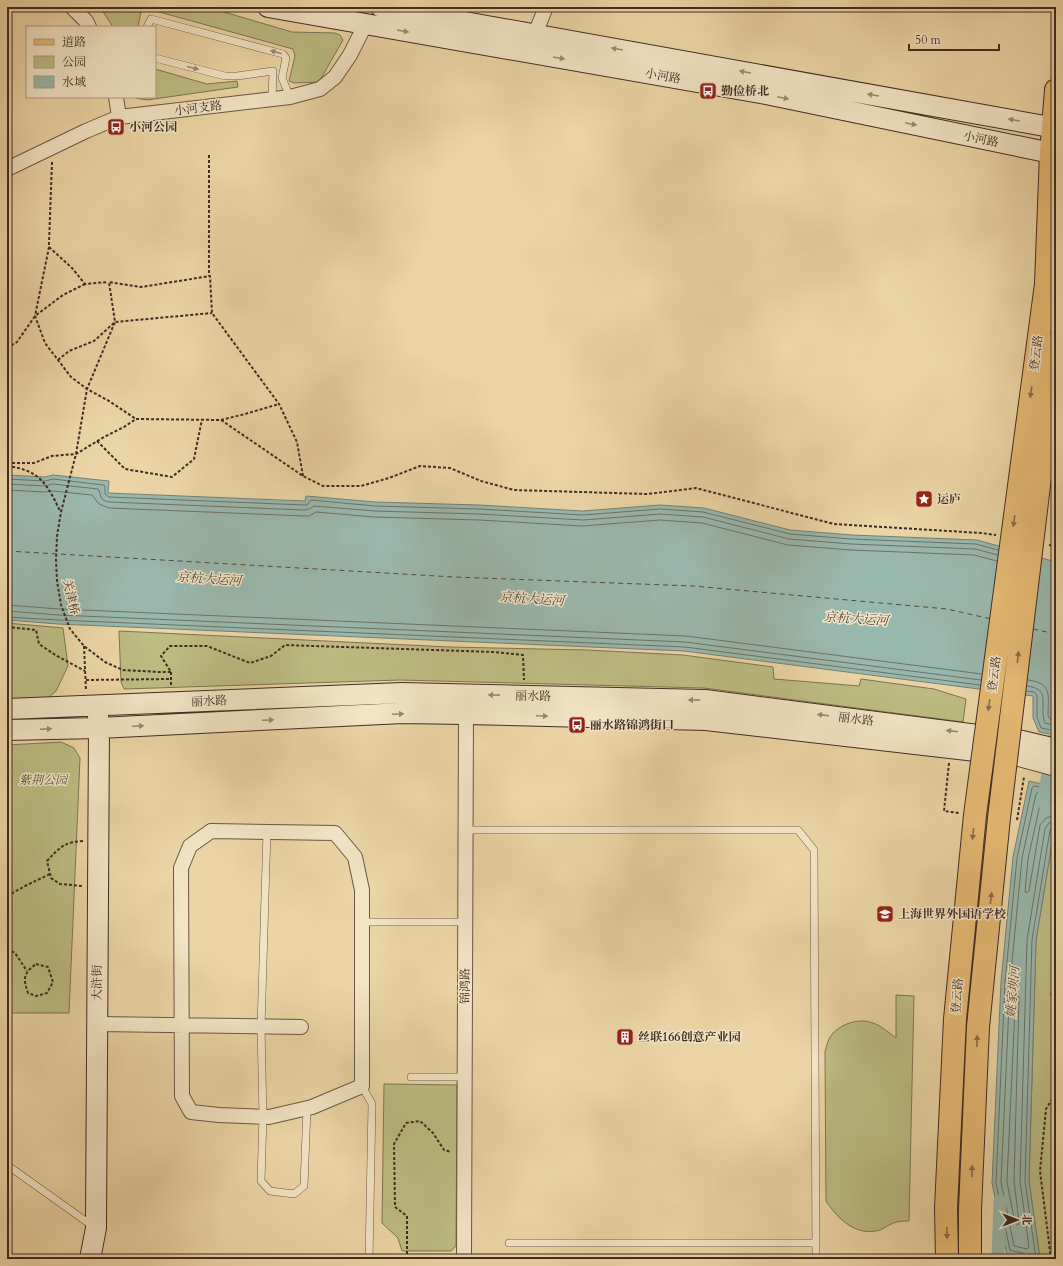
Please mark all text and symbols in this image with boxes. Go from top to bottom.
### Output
legend [26,26,156,98]
scale bar [909,26,999,52]
one-way arrow [397,29,409,35]
text: 50 m [915,32,942,48]
text: 道路 [62,34,86,50]
one-way arrow [611,46,623,52]
one-way arrow [270,49,282,55]
text: 公园 [62,54,86,70]
one-way arrow [553,56,565,62]
one-way arrow [187,65,199,71]
street label: 小河路 [644,65,682,87]
one-way arrow [739,69,751,75]
text: 水域 [62,74,86,90]
bus stop icon: 勤俭桥北 [698,81,718,101]
place label: 勤俭桥北 [721,83,769,99]
one-way arrow [866,92,879,98]
one-way arrow [777,95,790,101]
street label: 小河支路 [173,97,223,119]
bus stop icon: 小河公园 [106,117,126,137]
one-way arrow [1008,117,1020,123]
place label: 小河公园 [129,119,177,135]
one-way arrow [905,122,917,128]
street label: 小河路 [962,127,1000,151]
street label: 登云路 [1026,334,1046,372]
one-way arrow [1028,386,1034,398]
place icon: 运庐 [914,489,934,509]
place label: 运庐 [937,491,961,507]
one-way arrow [1011,515,1017,527]
water label: 京杭大运河 [176,568,244,590]
street label: 关津桥 [59,578,83,616]
water label: 京杭大运河 [499,588,567,610]
water label: 京杭大运河 [823,608,891,630]
one-way arrow [1015,651,1022,663]
street label: 登云路 [984,655,1004,693]
street label: 丽水路 [515,688,551,704]
street label: 丽水路 [191,692,227,710]
one-way arrow [487,692,500,698]
one-way arrow [688,696,700,703]
one-way arrow [986,699,992,711]
street label: 丽水路 [837,709,875,729]
one-way arrow [392,710,404,717]
one-way arrow [817,712,829,718]
one-way arrow [536,713,549,719]
bus stop icon: 丽水路锦鸿街口 [567,715,587,735]
one-way arrow [262,716,274,723]
place label: 丽水路锦鸿街口 [590,717,674,733]
one-way arrow [132,722,144,729]
one-way arrow [40,726,53,732]
one-way arrow [946,728,958,734]
park label: 紫荆公园 [19,772,69,788]
one-way arrow [970,828,976,840]
one-way arrow [988,892,994,904]
school or university icon: 上海世界外国语学校 [875,904,895,924]
place label: 上海世界外国语学校 [898,906,1006,922]
water label: 姚家坝河 [1002,963,1024,1019]
street label: 大浒街 [89,964,105,1001]
street label: 锦鸿路 [457,968,473,1004]
street label: 登云路 [947,977,967,1015]
building icon: 丝联166创意产业园 [615,1027,635,1047]
place label: 丝联166创意产业园 [638,1029,740,1045]
one-way arrow [974,1035,981,1047]
one-way arrow [969,1164,975,1177]
north arrow [997,1200,1037,1240]
text: 北 [1019,1215,1034,1226]
one-way arrow [944,1227,950,1240]

